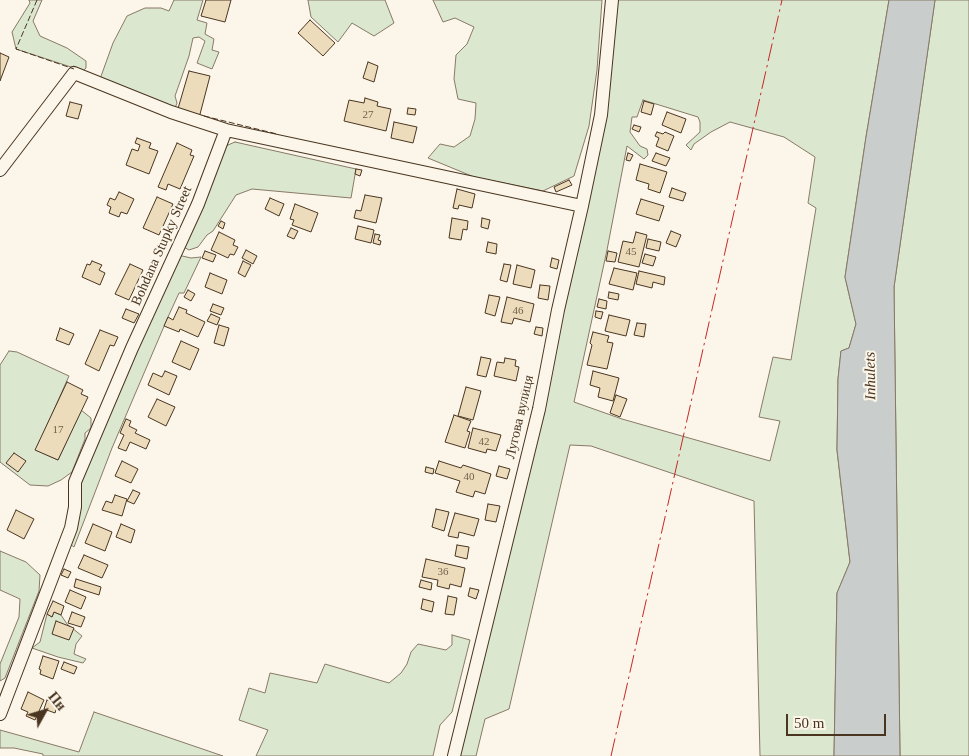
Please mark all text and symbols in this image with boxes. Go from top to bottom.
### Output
house number: 27 [362,108,373,122]
street label: Bohdana Stupky Street [128,184,196,308]
house number: 45 [626,245,636,259]
house number: 46 [512,304,524,318]
water label: Inhulets [862,352,880,400]
street label: Лугова вулиця [502,373,538,461]
house number: 17 [52,423,64,437]
house number: 42 [478,435,489,449]
house number: 40 [464,470,474,484]
house number: 36 [438,565,448,579]
north arrow [20,686,70,736]
text: Пн [45,689,69,713]
scale bar [789,704,889,736]
text: 50 m [794,715,824,731]

